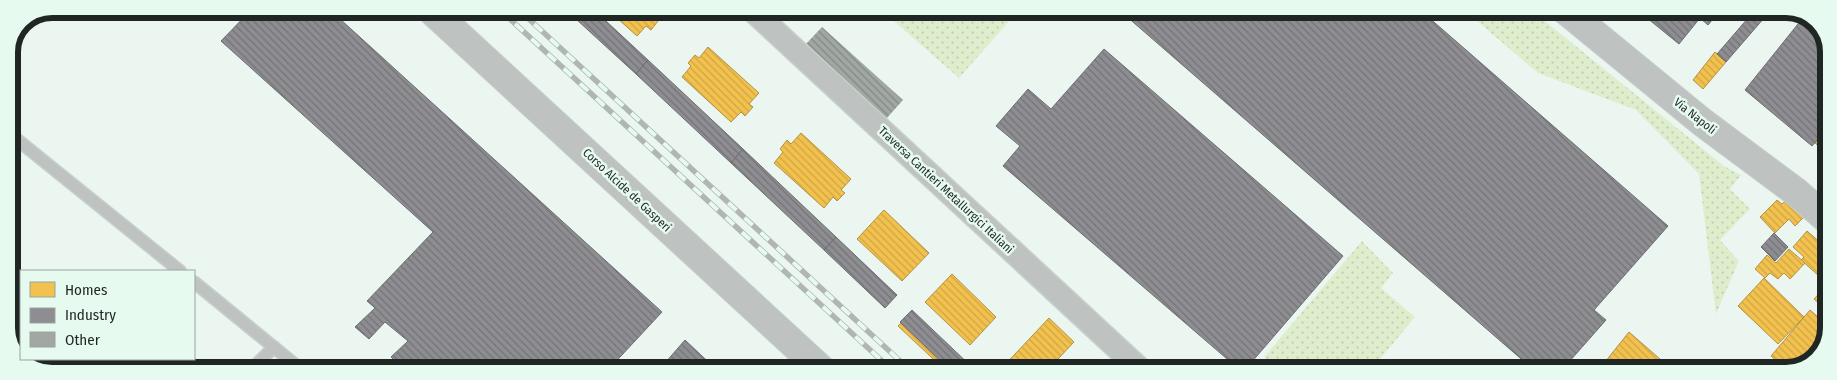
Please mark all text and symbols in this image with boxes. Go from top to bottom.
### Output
street label: Via Napoli [1671,95,1719,137]
street label: Traversa Cantieri Metallurgici Italiani [876,124,1016,256]
street label: Corso Alcide de Gasperi [580,145,674,235]
legend [20,270,195,360]
text: Homes [65,281,107,299]
text: Industry [65,306,116,324]
text: Other [65,331,101,349]

